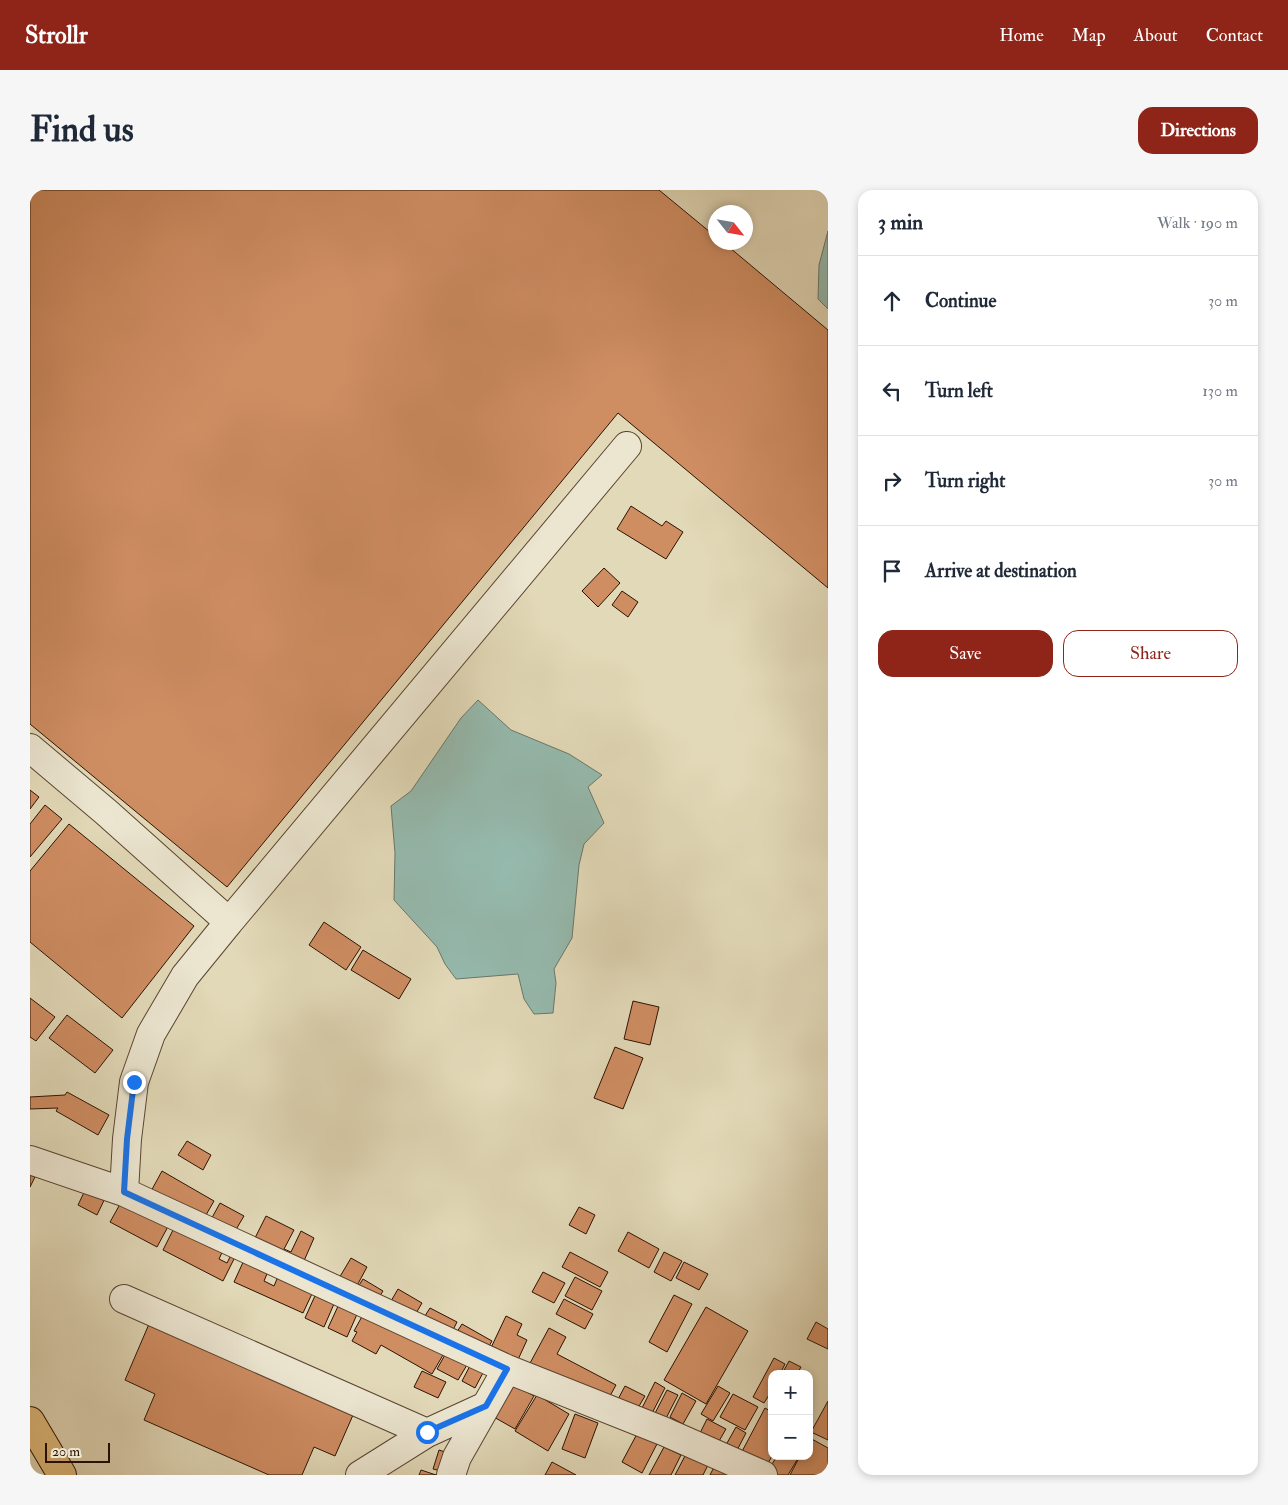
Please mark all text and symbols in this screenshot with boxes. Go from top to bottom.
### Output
text: Strollr [25,20,88,51]
text: Home [999,24,1044,47]
text: Map [1072,24,1106,47]
text: About [1134,24,1178,47]
text: Contact [1206,24,1263,47]
button: Directions [1138,107,1258,154]
text: Find us [30,108,134,152]
north arrow [708,205,753,250]
text: 3 min [878,209,923,236]
text: Walk · 190 m [1157,213,1238,233]
icon: ahead [878,287,906,315]
text: Continue [925,289,996,313]
text: 30 m [1208,291,1238,311]
icon: left [878,377,906,405]
text: Turn left [925,379,993,403]
text: 130 m [1202,381,1238,401]
icon: right [878,467,906,495]
text: Turn right [925,469,1005,493]
text: 30 m [1208,471,1238,491]
icon: arrive [878,557,906,585]
text: Arrive at destination [925,559,1077,583]
button: Save [878,630,1053,677]
button: Share [1063,630,1238,677]
route end [123,1071,146,1094]
map controls [768,1370,813,1460]
button: + [768,1370,813,1415]
button: − [768,1415,813,1460]
route start [416,1421,439,1444]
scale bar [45,1440,110,1463]
text: 20 m [52,1443,80,1460]

